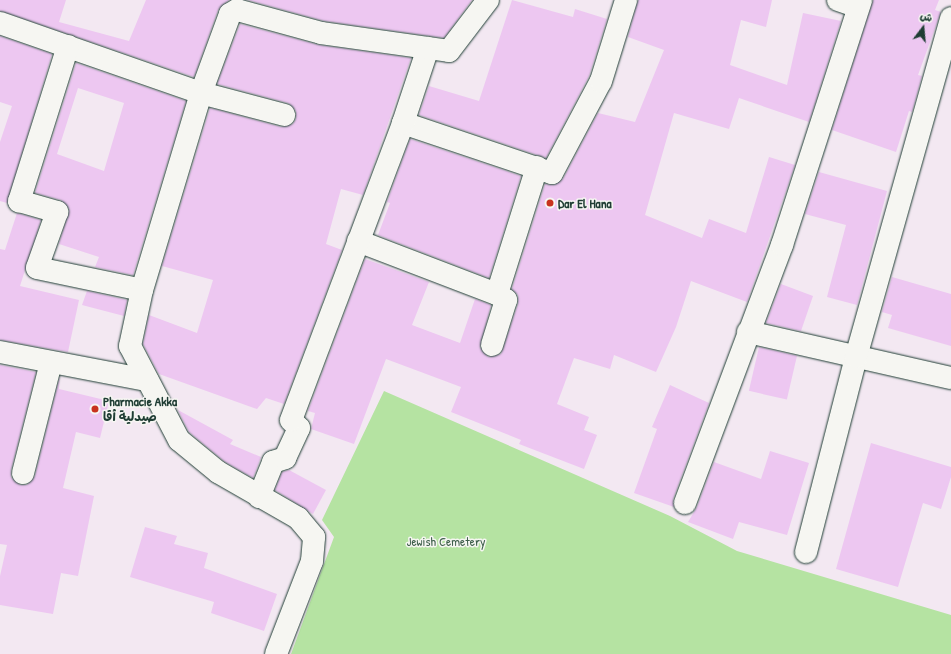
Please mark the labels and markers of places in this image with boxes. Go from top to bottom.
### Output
place label: Dar El Hana [558,195,612,211]
marker: Dar El Hana [545,198,555,208]
place label: Pharmacie Akka صيدلية أقا [103,394,177,425]
marker: Pharmacie Akka صيدلية أقا [90,404,100,414]

